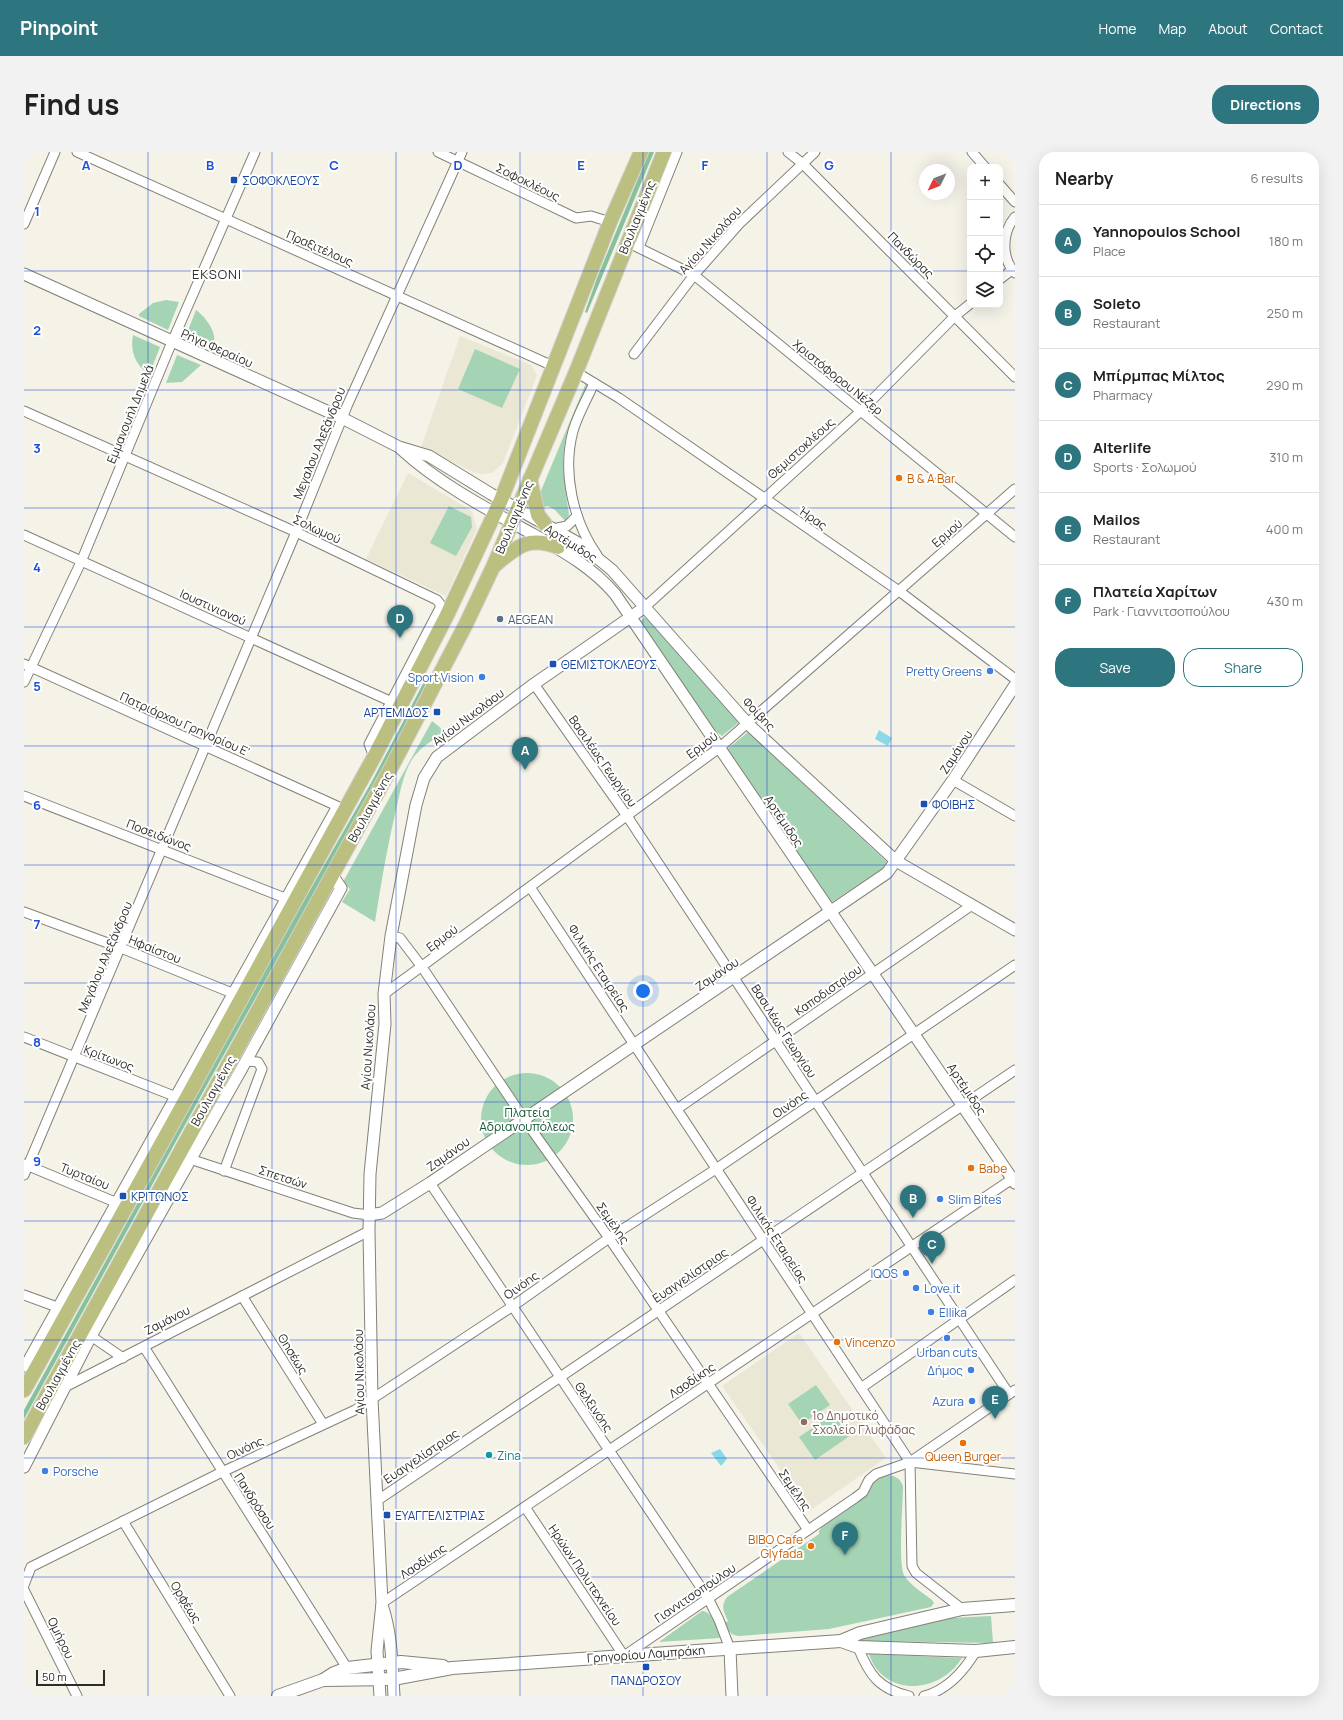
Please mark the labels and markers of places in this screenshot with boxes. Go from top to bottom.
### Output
place label: ΣΟΦΟΚΛΕΟΥΣ [242,172,320,189]
marker: ΣΟΦΟΚΛΕΟΥΣ [229,175,239,185]
place label: B & A Bar [907,470,956,487]
marker: B & A Bar [894,473,904,483]
pin: D [387,605,413,638]
place label: AEGEAN [508,611,553,628]
marker: AEGEAN [495,614,505,624]
place label: ΘΕΜΙΣΤΟΚΛΕΟΥΣ [561,656,657,673]
marker: ΘΕΜΙΣΤΟΚΛΕΟΥΣ [548,659,558,669]
place label: Pretty Greens [906,663,982,680]
marker: Pretty Greens [985,666,995,676]
place label: Sport Vision [408,669,474,686]
marker: Sport Vision [477,672,487,682]
place label: ΑΡΤΕΜΙΔΟΣ [363,704,429,721]
marker: ΑΡΤΕΜΙΔΟΣ [432,707,442,717]
pin: A [512,737,538,770]
place label: ΦΟΙΒΗΣ [932,796,975,813]
marker: ΦΟΙΒΗΣ [919,799,929,809]
place label: Babe [979,1160,1007,1177]
marker: Babe [966,1163,976,1173]
pin: B [900,1185,926,1218]
place label: ΚΡΙΤΩΝΟΣ [131,1188,189,1205]
marker: ΚΡΙΤΩΝΟΣ [118,1191,128,1201]
place label: Slim Bites [948,1191,1002,1208]
marker: Slim Bites [935,1194,945,1204]
pin: C [919,1231,945,1264]
place label: IQOS [870,1265,898,1282]
marker: IQOS [901,1268,911,1278]
place label: Love.it [924,1280,960,1297]
marker: Love.it [911,1283,921,1293]
place label: Ellika [939,1304,967,1321]
marker: Ellika [926,1307,936,1317]
marker: Urban cuts [942,1333,952,1343]
place label: Vincenzo [845,1334,895,1351]
marker: Vincenzo [832,1337,842,1347]
place label: Urban cuts [917,1344,977,1361]
place label: Δήμος [927,1362,963,1379]
marker: Δήμος [966,1365,976,1375]
pin: E [982,1386,1008,1419]
place label: Azura [932,1393,964,1410]
marker: Azura [967,1396,977,1406]
place label: 1ο Δημοτικό Σχολείο Γλυφάδας [812,1407,915,1438]
marker: 1ο Δημοτικό Σχολείο Γλυφάδας [799,1417,809,1427]
marker: Queen Burger [958,1438,968,1448]
place label: Zina [497,1447,521,1464]
place label: Queen Burger [925,1448,1002,1465]
marker: Zina [484,1450,494,1460]
place label: Porsche [53,1463,98,1480]
marker: Porsche [40,1466,50,1476]
place label: ΕΥΑΓΓΕΛΙΣΤΡΙΑΣ [395,1507,485,1524]
marker: ΕΥΑΓΓΕΛΙΣΤΡΙΑΣ [382,1510,392,1520]
pin: F [832,1522,858,1555]
place label: BIBO Cafe Glyfada [748,1531,803,1562]
marker: BIBO Cafe Glyfada [806,1541,816,1551]
marker: ΠΑΝΔΡΟΣΟΥ [641,1662,651,1672]
place label: ΠΑΝΔΡΟΣΟΥ [611,1672,682,1689]

